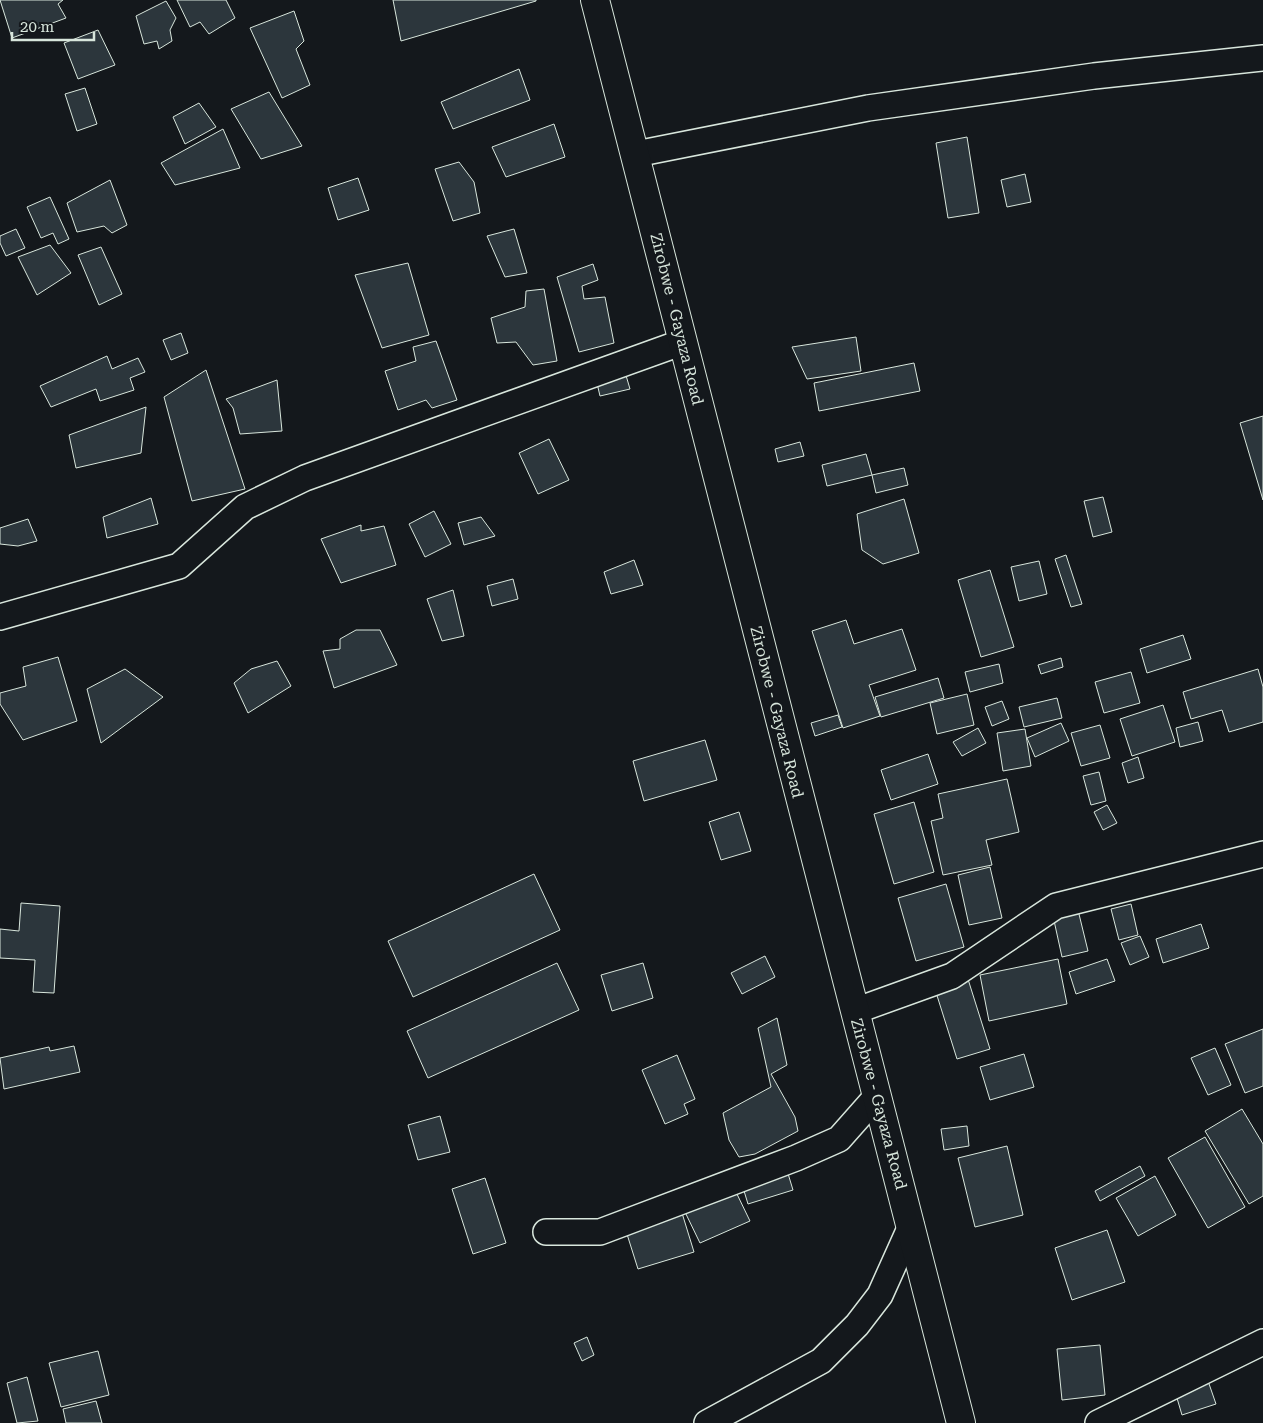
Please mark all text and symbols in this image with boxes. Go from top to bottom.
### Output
scale bar [12,10,95,42]
text: 20 m [20,18,55,36]
street label: Zirobwe - Gayaza Road [646,231,708,407]
street label: Zirobwe - Gayaza Road [746,624,808,800]
street label: Zirobwe - Gayaza Road [847,1016,911,1192]

